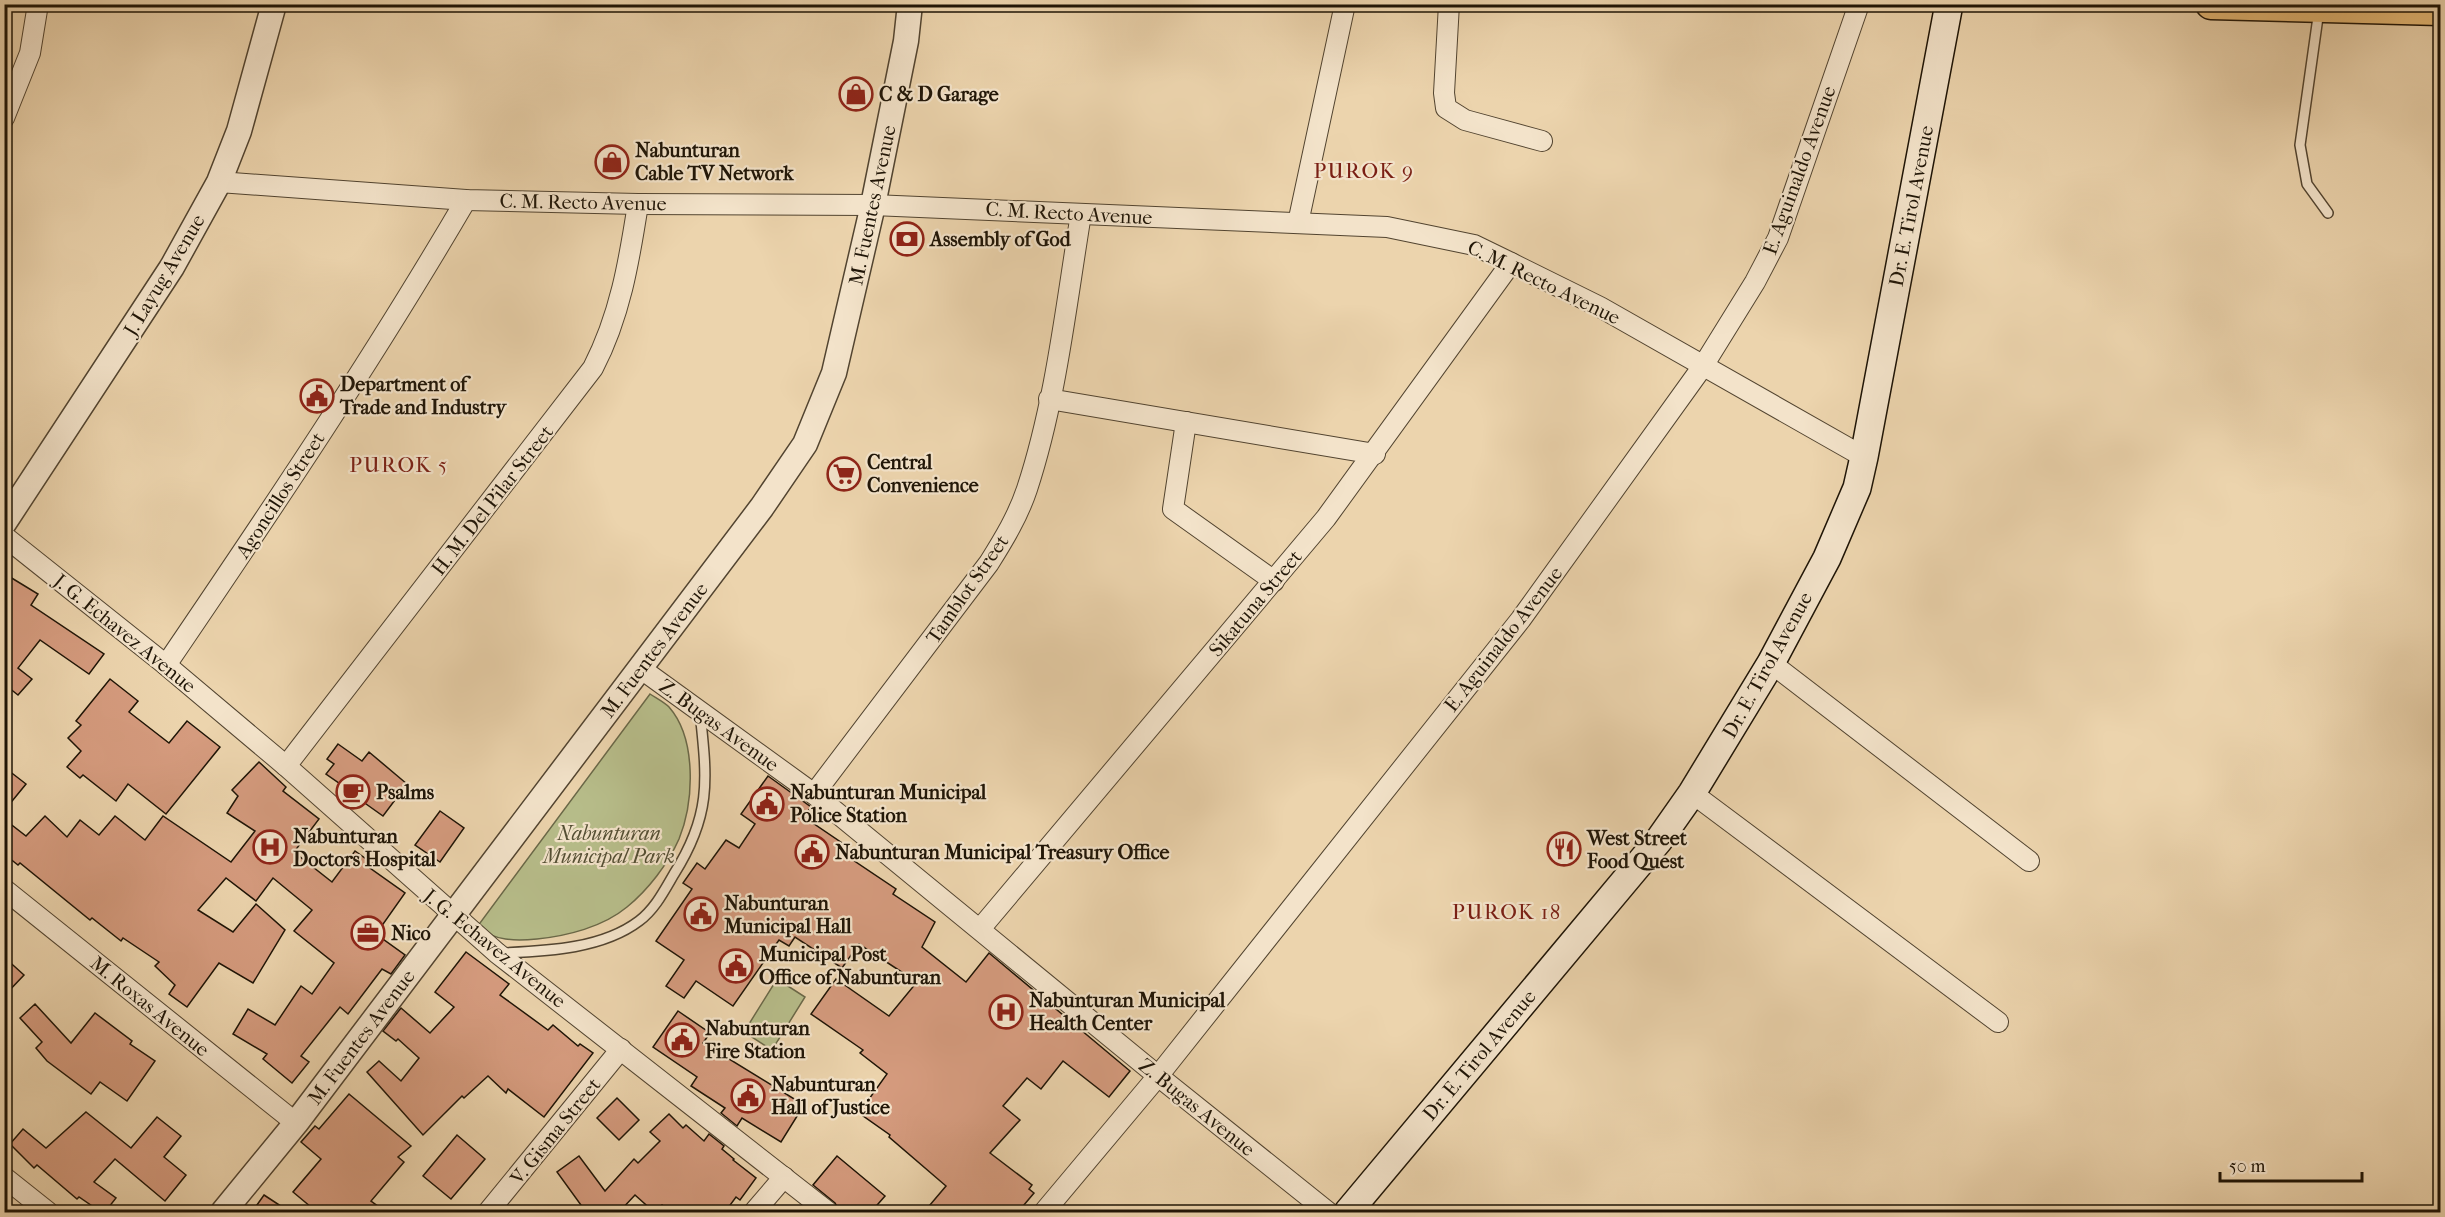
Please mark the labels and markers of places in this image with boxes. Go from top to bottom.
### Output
shop icon: C & D Garage [838,76,874,112]
place label: C & D Garage [879,83,999,106]
place label: Nabunturan Cable TV Network [635,139,794,185]
shop icon: Nabunturan Cable TV Network [594,144,630,180]
bank icon: Assembly of God [889,221,925,257]
place label: Assembly of God [928,228,1072,251]
place label: Department of Trade and Industry [339,373,507,419]
public building icon: Department of Trade and Industry [299,378,335,414]
place label: Central Convenience [867,451,979,497]
supermarket icon: Central Convenience [826,456,862,492]
cafe icon: Psalms [335,774,371,810]
place label: Psalms [376,781,435,804]
place label: Nabunturan Municipal Police Station [790,781,987,827]
public building icon: Nabunturan Municipal Police Station [749,786,785,822]
place label: Nabunturan Doctors Hospital [293,825,437,871]
place label: West Street Food Quest [1586,827,1688,873]
hospital icon: Nabunturan Doctors Hospital [252,829,288,865]
restaurant icon: West Street Food Quest [1546,831,1582,867]
public building icon: Nabunturan Municipal Treasury Office [794,834,830,870]
place label: Nabunturan Municipal Treasury Office [835,841,1170,864]
place label: Nabunturan Municipal Hall [723,892,852,938]
public building icon: Nabunturan Municipal Hall [683,896,719,932]
office icon: Nico [350,915,386,951]
place label: Nico [391,922,431,945]
place label: Municipal Post Office of Nabunturan [758,943,941,989]
public building icon: Municipal Post Office of Nabunturan [718,948,754,984]
place label: Nabunturan Municipal Health Center [1029,989,1226,1035]
hospital icon: Nabunturan Municipal Health Center [988,994,1024,1030]
place label: Nabunturan Fire Station [704,1017,810,1063]
public building icon: Nabunturan Fire Station [664,1022,700,1058]
place label: Nabunturan Hall of Justice [771,1073,890,1119]
public building icon: Nabunturan Hall of Justice [730,1078,766,1114]

